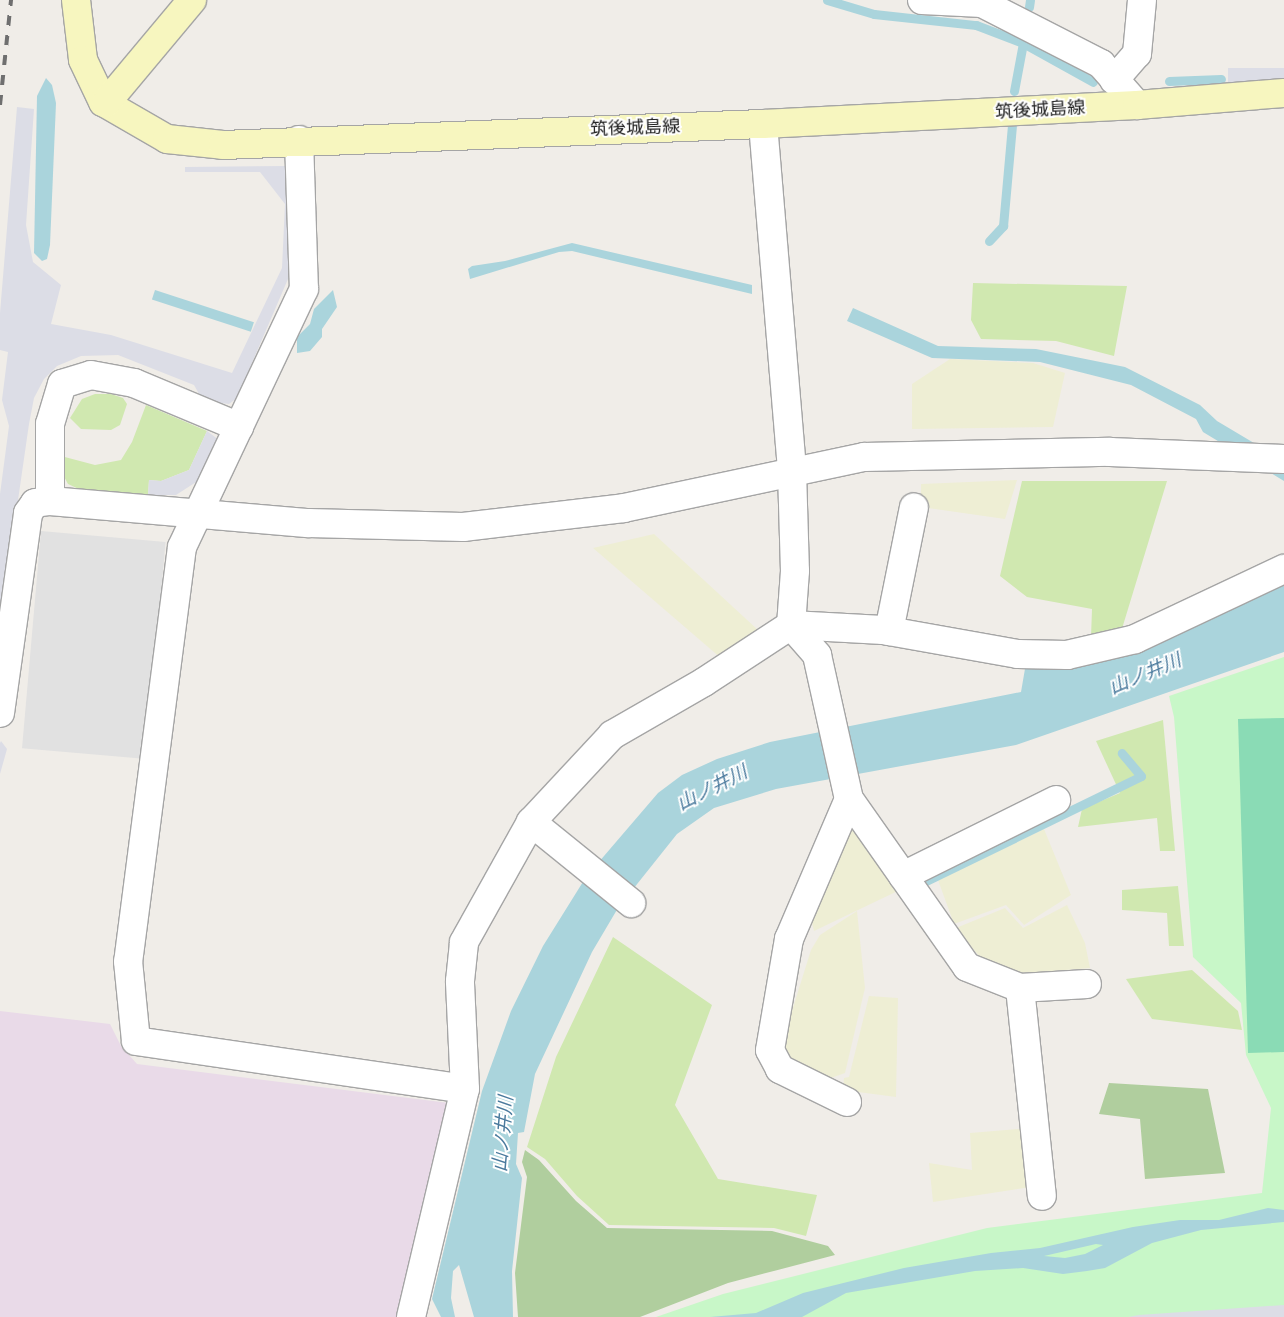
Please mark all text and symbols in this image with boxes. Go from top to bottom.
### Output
street label: 筑後城島線 [994,97,1086,123]
street label: 筑後城島線 [590,116,680,140]
water label: 山ノ井川 [1106,649,1184,699]
water label: 山ノ井川 [673,761,751,815]
water label: 山ノ井川 [488,1095,518,1173]

